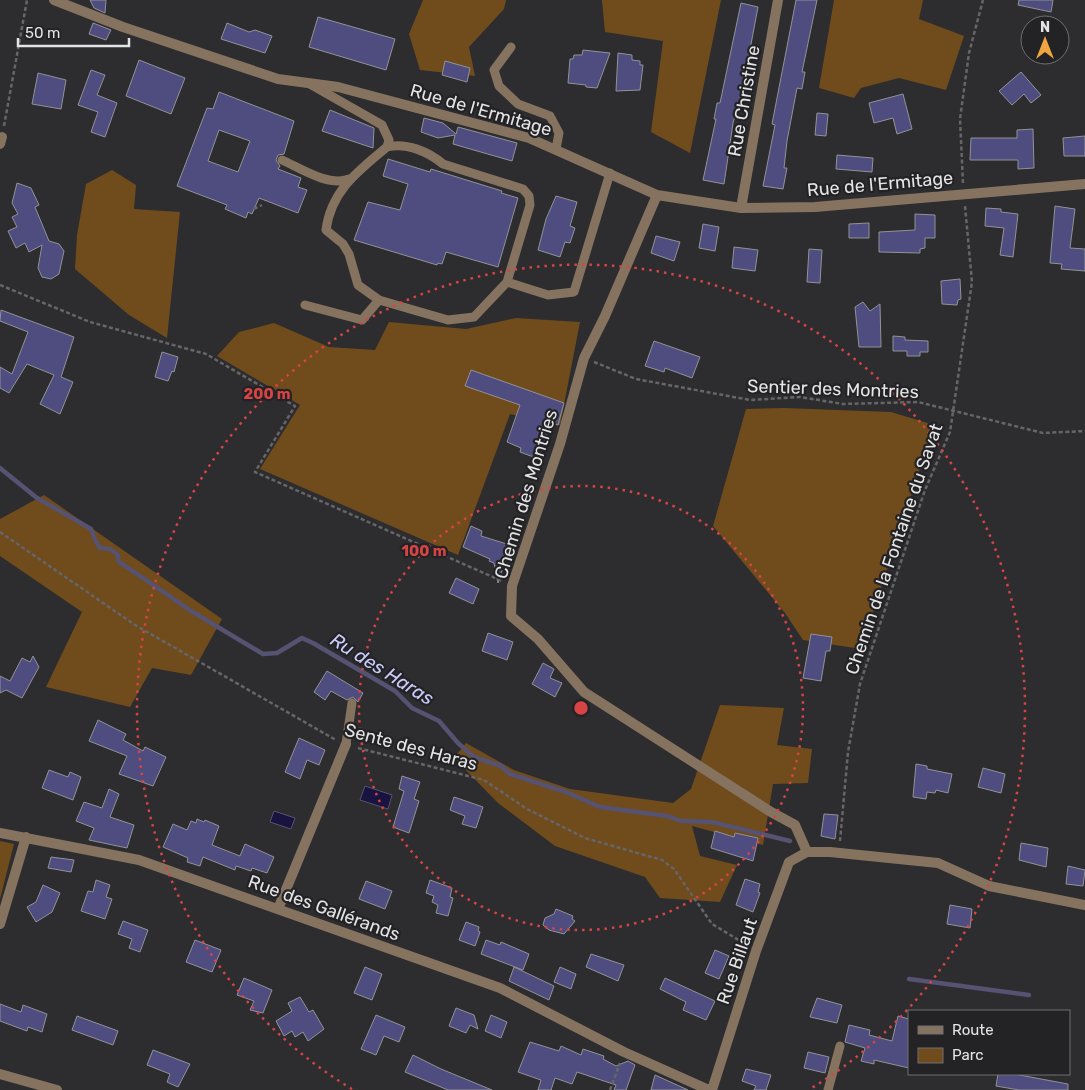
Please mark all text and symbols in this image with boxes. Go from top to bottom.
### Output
scale bar [18,15,129,47]
north arrow [1020,15,1070,65]
text: N [1040,19,1050,36]
text: 50 m [25,24,60,42]
street label: Rue Christine [723,44,765,158]
street label: Rue de l'Ermitage [408,79,554,141]
street label: Rue de l'Ermitage [806,167,954,201]
street label: Sentier des Montries [747,375,919,403]
text: 200 m [243,385,291,403]
street label: Chemin des Montries [490,407,562,581]
street label: Chemin de la Fontaine du Savat [841,421,947,677]
text: 100 m [402,542,446,560]
water label: Ru des Haras [326,628,438,710]
centre of rings [572,699,590,717]
street label: Sente des Haras [342,719,480,775]
street label: Rue des Gallérands [245,870,403,946]
street label: Rue Billaut [712,915,762,1007]
legend [908,1010,1070,1075]
text: Route [952,1021,994,1039]
text: Parc [952,1046,984,1064]

